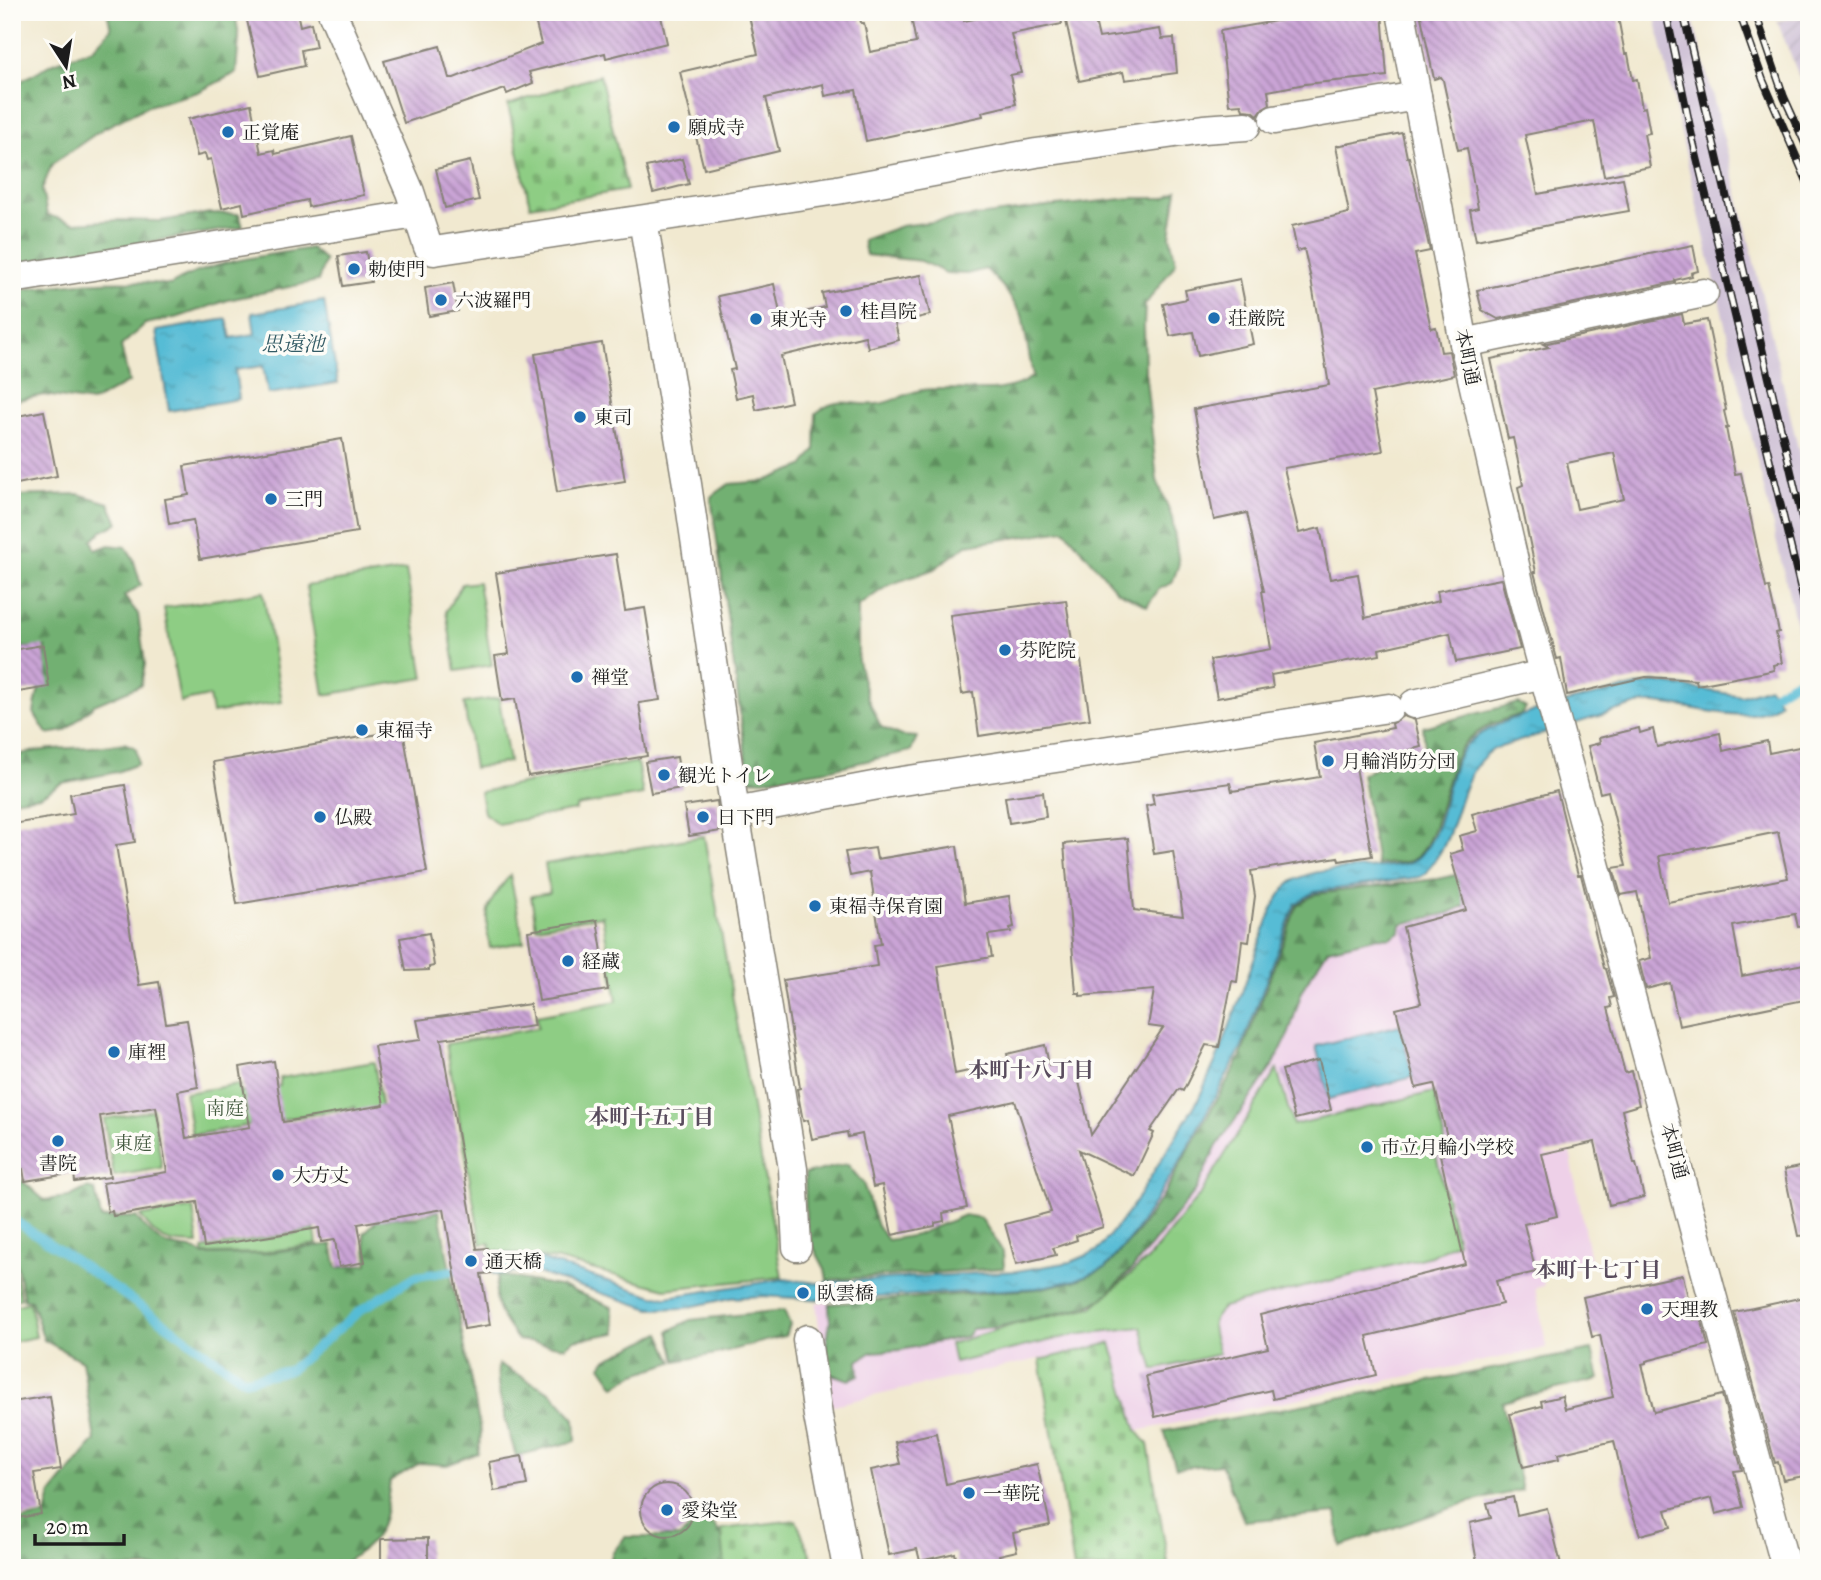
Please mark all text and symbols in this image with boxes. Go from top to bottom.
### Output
north arrow [32,32,102,102]
text: N [60,67,79,96]
place label: 願成寺 [688,115,745,141]
marker: 願成寺 [666,119,682,135]
place label: 正覚庵 [242,120,299,146]
marker: 正覚庵 [220,124,236,140]
place label: 勅使門 [368,257,425,283]
marker: 勅使門 [346,261,362,277]
place label: 六波羅門 [455,288,531,314]
marker: 六波羅門 [433,292,449,308]
place label: 桂昌院 [860,299,917,325]
marker: 桂昌院 [838,303,854,319]
place label: 荘厳院 [1228,306,1285,332]
place label: 東光寺 [770,307,827,333]
marker: 荘厳院 [1206,310,1222,326]
marker: 東光寺 [748,311,764,327]
street label: 本町通 [1448,327,1486,388]
water label: 思遠池 [262,330,326,358]
place label: 東司 [594,405,632,431]
marker: 東司 [572,409,588,425]
place label: 三門 [285,487,323,513]
marker: 三門 [263,491,279,507]
place label: 芬陀院 [1019,638,1076,664]
marker: 芬陀院 [997,642,1013,658]
place label: 禅堂 [591,665,629,691]
marker: 禅堂 [569,669,585,685]
place label: 東福寺 [376,718,433,744]
marker: 東福寺 [354,722,370,738]
place label: 月輪消防分団 [1342,749,1456,775]
marker: 月輪消防分団 [1320,753,1336,769]
place label: 観光トイレ [678,763,772,789]
marker: 観光トイレ [656,767,672,783]
place label: 仏殿 [334,805,372,831]
place label: 日下門 [717,805,774,831]
marker: 仏殿 [312,809,328,825]
marker: 日下門 [695,809,711,825]
place label: 東福寺保育園 [829,894,943,920]
marker: 東福寺保育園 [807,898,823,914]
place label: 経蔵 [582,949,620,975]
marker: 経蔵 [560,953,576,969]
place label: 庫裡 [128,1040,166,1066]
marker: 庫裡 [106,1044,122,1060]
district label: 本町十八丁目 [968,1056,1094,1084]
park label: 南庭 [206,1096,244,1122]
district label: 本町十五丁目 [588,1103,714,1131]
street label: 本町通 [1654,1120,1694,1182]
park label: 東庭 [114,1131,152,1157]
marker: 書院 [50,1133,66,1149]
place label: 市立月輪小学校 [1381,1135,1514,1161]
marker: 市立月輪小学校 [1359,1139,1375,1155]
place label: 書院 [39,1151,77,1177]
place label: 大方丈 [292,1163,349,1189]
marker: 大方丈 [270,1167,286,1183]
place label: 通天橋 [485,1249,542,1275]
marker: 通天橋 [463,1253,479,1269]
district label: 本町十七丁目 [1535,1256,1661,1284]
place label: 臥雲橋 [817,1281,874,1307]
marker: 臥雲橋 [795,1285,811,1301]
place label: 天理教 [1661,1297,1718,1323]
marker: 天理教 [1639,1301,1655,1317]
place label: 一華院 [983,1481,1040,1507]
marker: 一華院 [961,1485,977,1501]
place label: 愛染堂 [681,1498,738,1524]
marker: 愛染堂 [659,1502,675,1518]
scale bar [35,1503,124,1547]
text: 20 m [46,1513,89,1541]

